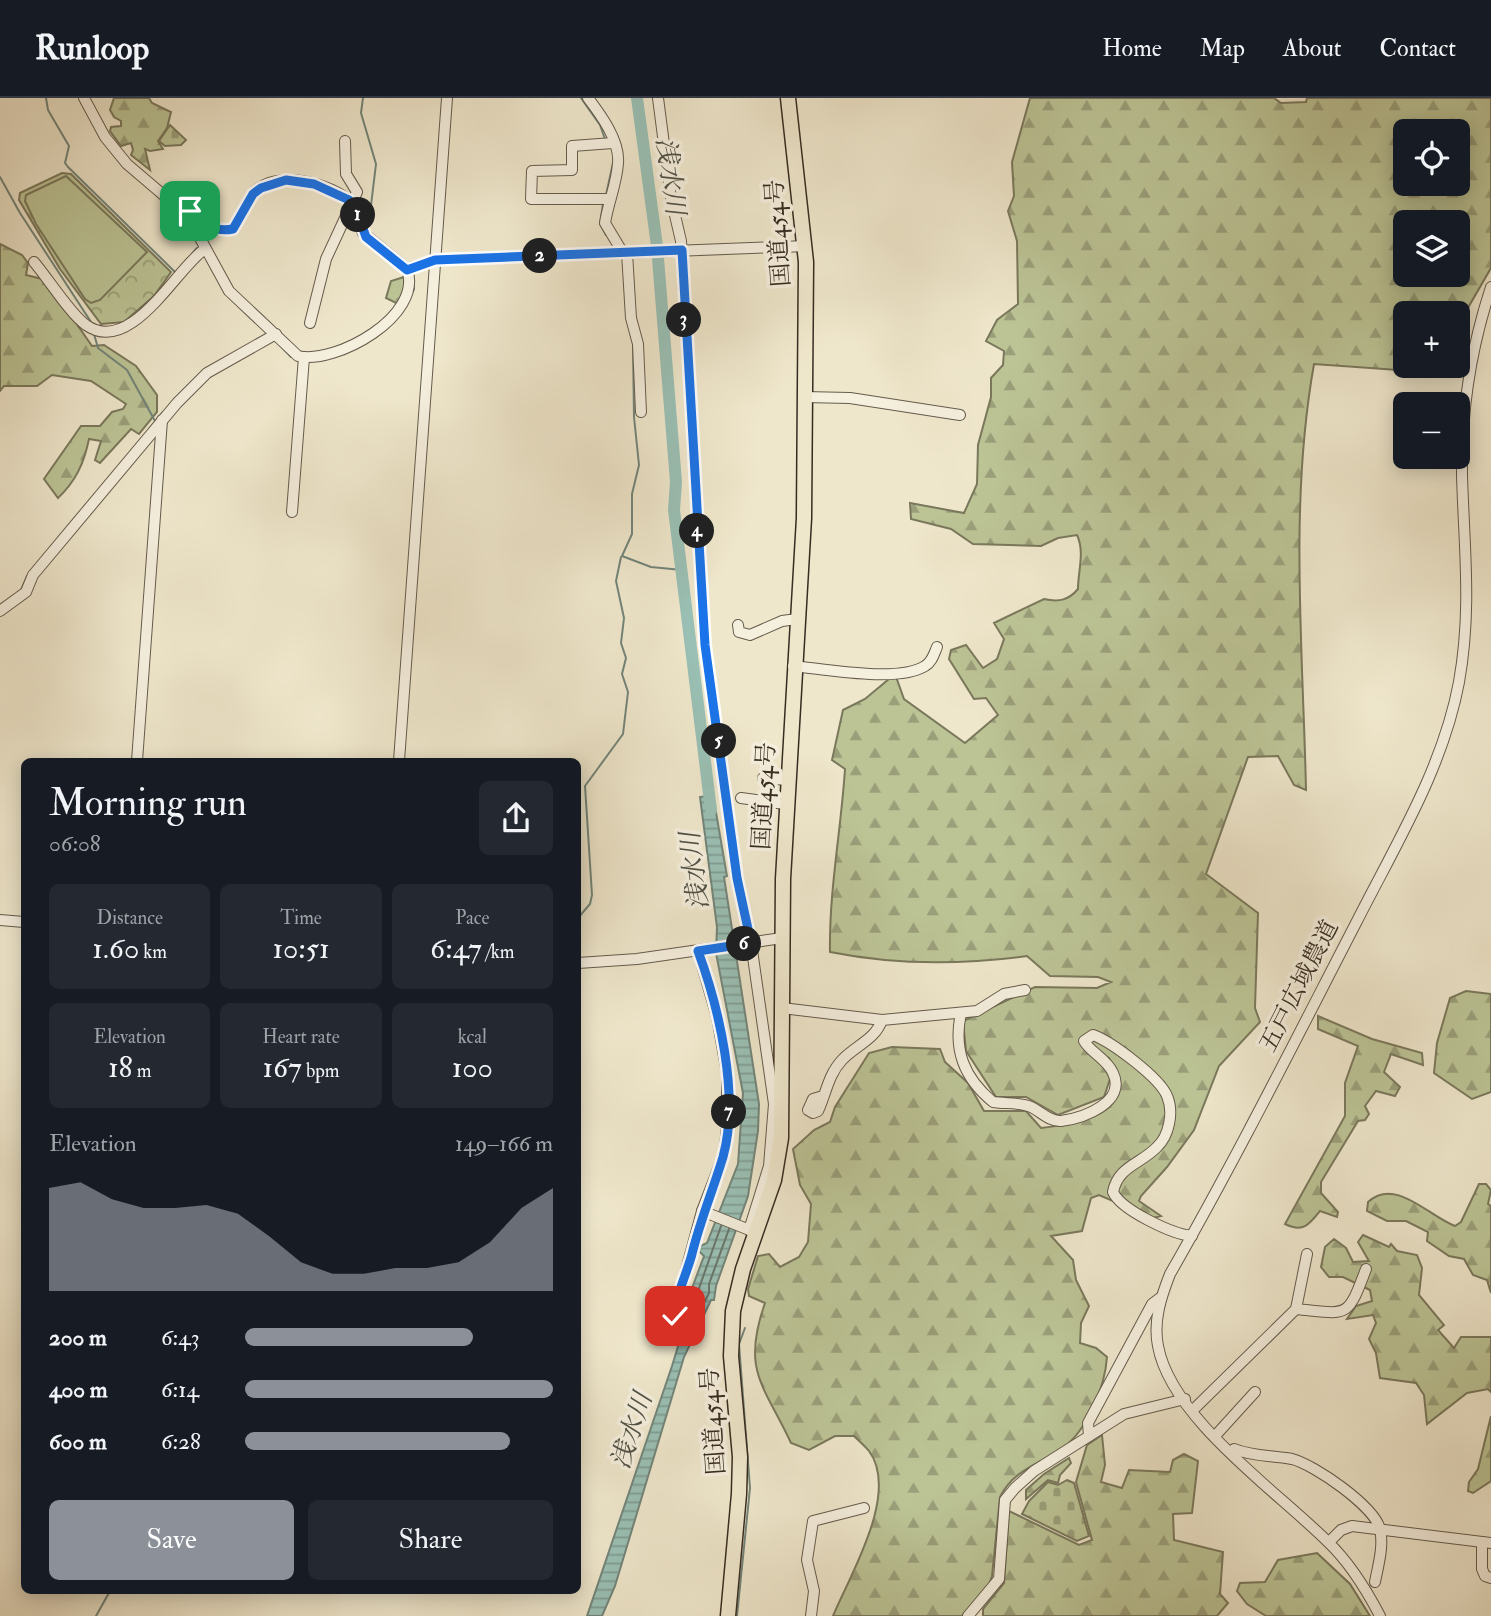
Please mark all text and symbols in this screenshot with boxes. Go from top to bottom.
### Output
text: Runloop [35,28,149,69]
text: Home [1102,33,1162,64]
text: Map [1200,33,1245,64]
text: About [1283,33,1342,64]
text: Contact [1380,33,1456,64]
map controls [1393,119,1470,469]
button: locate [1393,119,1470,196]
water label: 浅水川 [649,135,692,220]
street label: 国道454号 [759,178,797,288]
pin [160,181,220,241]
icon: arrive [171,192,209,230]
pin: 1 [340,198,376,232]
text: 1 [354,202,361,226]
button: layers [1393,210,1470,287]
pin: 2 [522,238,558,274]
text: 2 [535,243,544,267]
button: + [1393,301,1470,378]
pin: 3 [666,302,702,338]
text: 3 [680,307,687,331]
button: − [1393,392,1470,469]
pin: 4 [680,514,714,548]
text: 4 [691,518,702,542]
pin: 5 [702,724,736,758]
text: 5 [714,728,723,752]
street label: 国道454号 [746,741,782,851]
text: Morning run [49,779,247,827]
button: share [479,781,553,855]
water label: 浅水川 [674,827,716,912]
text: 06:08 [49,829,101,858]
text: Distance [96,906,163,930]
text: Time [280,906,322,930]
text: Pace [455,906,489,930]
street label: 五戸広域農道 [1253,915,1345,1057]
pin: 6 [726,926,762,962]
text: 1.60 [92,930,139,967]
text: 10:51 [272,930,330,967]
text: 6:47 [430,930,482,967]
text: 6 [739,931,748,955]
text: km [139,940,167,964]
text: /km [482,940,515,964]
text: Elevation [93,1025,166,1049]
text: Heart rate [262,1025,340,1049]
text: kcal [458,1025,487,1049]
text: 18 [108,1049,133,1086]
text: 167 [262,1049,302,1086]
text: 100 [452,1049,493,1086]
text: m [133,1059,151,1083]
text: bpm [302,1059,340,1083]
pin: 7 [712,1094,746,1130]
text: 7 [724,1099,733,1123]
text: Elevation [49,1129,137,1158]
text: 149–166 m [455,1129,553,1158]
pin [645,1286,705,1346]
icon: check [656,1297,694,1335]
text: 200 m [49,1323,107,1352]
text: 6:43 [161,1323,200,1352]
street label: 国道454号 [694,1366,732,1476]
text: 400 m [49,1375,108,1404]
text: 6:14 [161,1375,199,1404]
water label: 浅水川 [605,1386,660,1473]
text: 600 m [49,1427,107,1456]
text: 6:28 [161,1427,201,1456]
button: Save [49,1500,294,1580]
button: Share [308,1500,553,1580]

